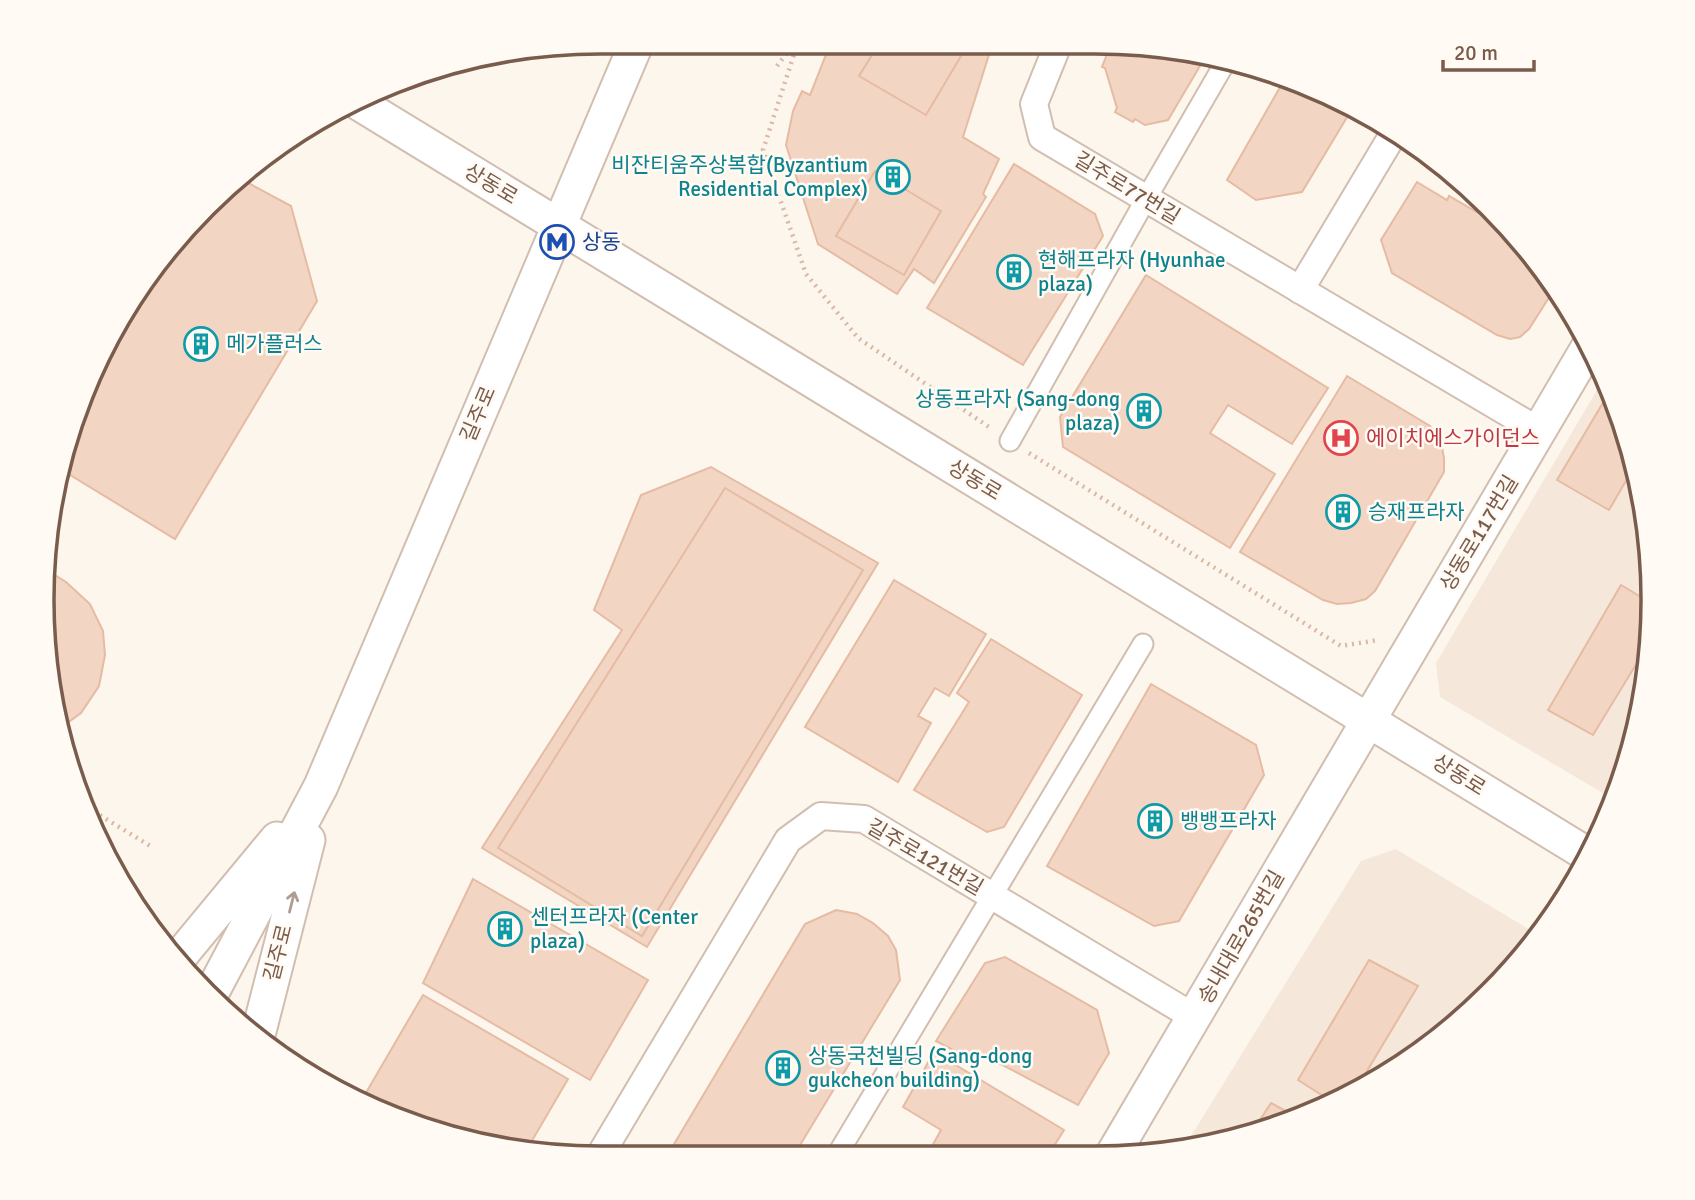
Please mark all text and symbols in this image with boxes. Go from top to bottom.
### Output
scale bar [1443,28,1534,72]
text: 20 m [1454,40,1498,66]
street label: 길주로77번길 [1069,146,1185,230]
place label: 비잔티움주상복합(Byzantium Residential Complex) [611,152,868,202]
street label: 상동로 [459,158,523,210]
building icon: 비잔티움주상복합(Byzantium Residential Complex) [874,158,912,196]
metro station icon: 상동 [538,223,576,261]
place label: 상동 [582,229,621,255]
place label: 현해프라자 (Hyunhae plaza) [1038,247,1226,297]
building icon: 현해프라자 (Hyunhae plaza) [995,253,1033,291]
building icon: 메가플러스 [182,325,220,363]
place label: 메가플러스 [226,331,323,357]
street label: 길주로 [455,382,501,446]
place label: 상동프라자 (Sang-dong plaza) [915,386,1120,436]
building icon: 상동프라자 (Sang-dong plaza) [1125,392,1163,430]
hospital icon: 에이치에스가이던스 [1322,419,1360,457]
place label: 에이치에스가이던스 [1366,425,1540,451]
street label: 상동로 [943,454,1007,506]
street label: 상동로117번길 [1434,470,1524,596]
building icon: 승재프라자 [1324,493,1362,531]
place label: 승재프라자 [1368,499,1465,525]
street label: 상동로 [1428,749,1490,801]
building icon: 뱅뱅프라자 [1136,802,1174,840]
place label: 뱅뱅프라자 [1180,808,1277,834]
street label: 길주로121번길 [862,813,988,901]
street label: 송내대로265번길 [1192,866,1290,1008]
one-way arrow [286,891,299,914]
place label: 센터프라자 (Center plaza) [530,904,698,954]
building icon: 센터프라자 (Center plaza) [486,910,524,948]
street label: 길주로 [258,922,298,984]
place label: 상동국천빌딩 (Sang-dong gukcheon building) [808,1043,1032,1093]
building icon: 상동국천빌딩 (Sang-dong gukcheon building) [764,1049,802,1087]

